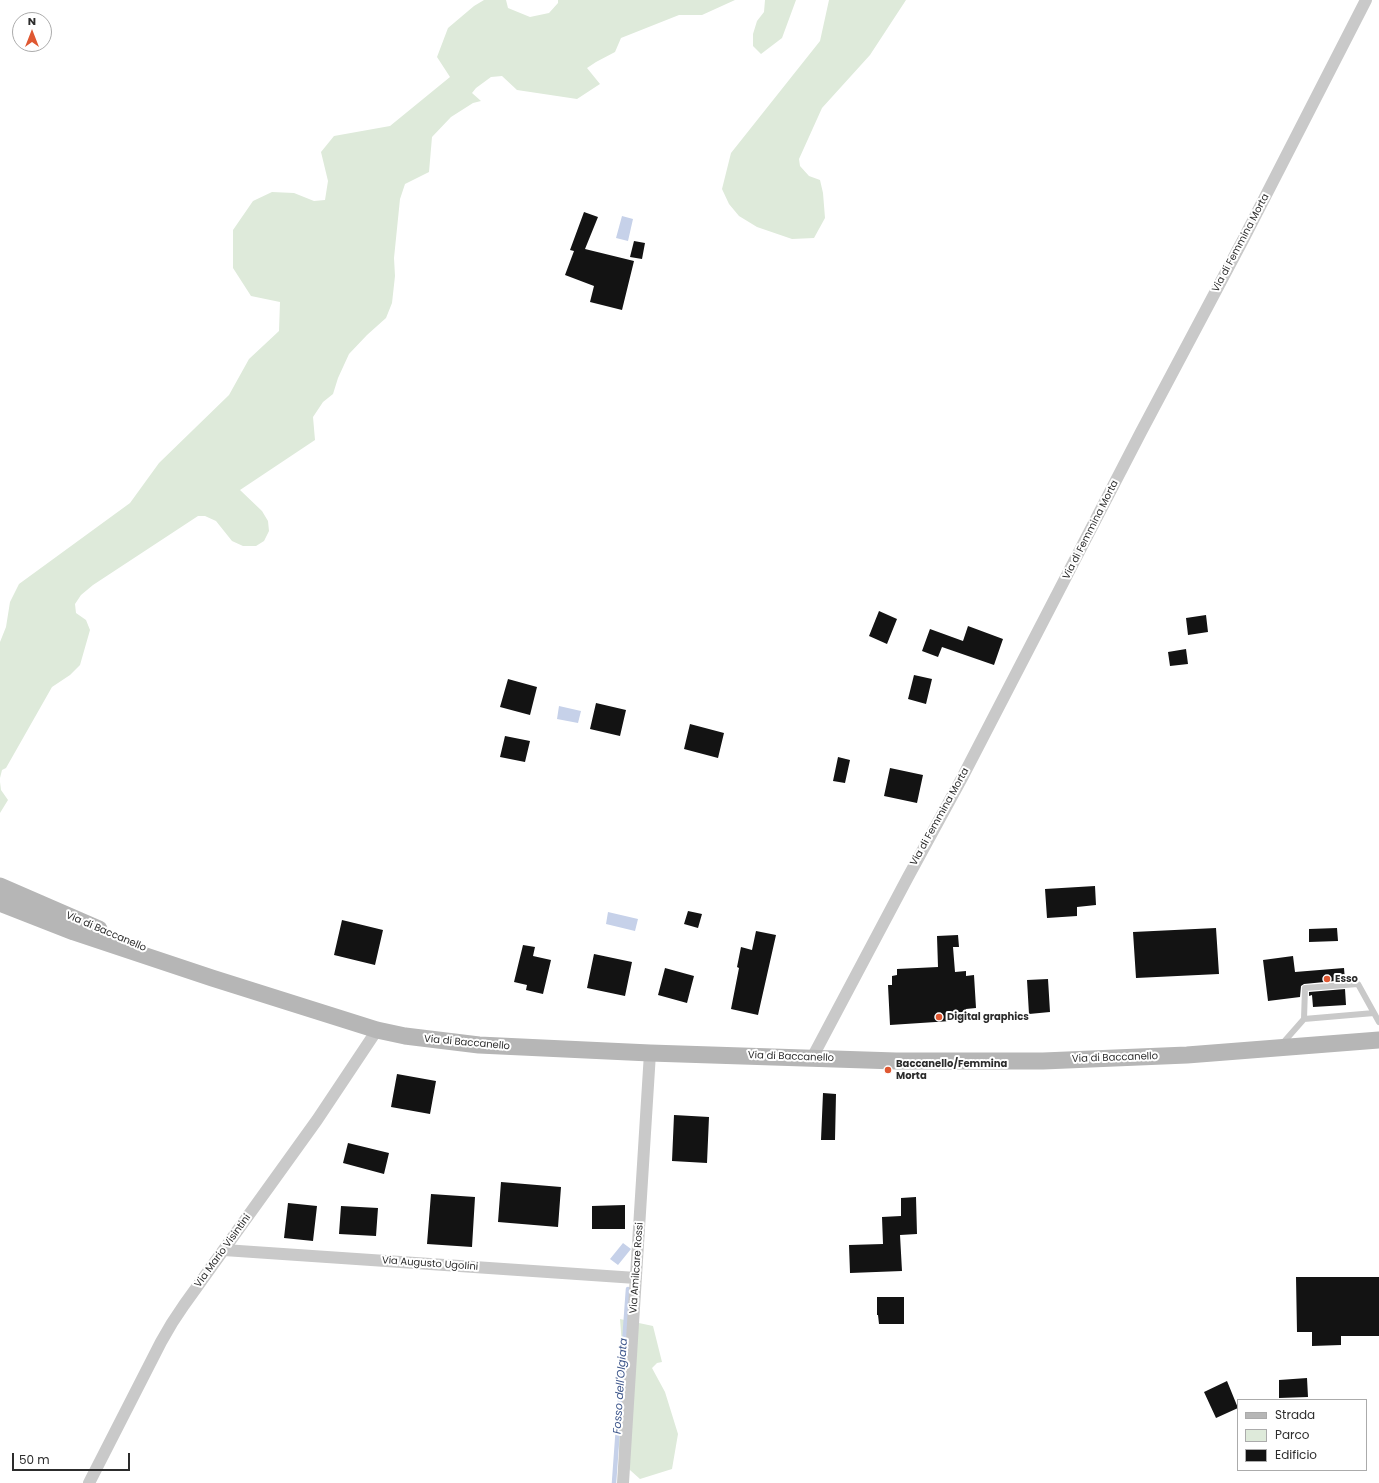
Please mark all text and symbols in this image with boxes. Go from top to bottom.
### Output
north arrow [12,12,52,52]
text: N [28,13,36,29]
street label: Via di Femmina Morta [1210,192,1272,294]
street label: Via di Femmina Morta [1061,478,1121,582]
street label: Via di Femmina Morta [908,766,972,868]
street label: Via di Baccanello [64,910,148,954]
place label: Esso [1335,973,1358,985]
marker: Esso [1322,974,1332,984]
place label: Digital graphics [947,1011,1029,1023]
marker: Digital graphics [934,1012,944,1022]
street label: Via di Baccanello [424,1033,510,1053]
street label: Via di Baccanello [748,1049,834,1065]
street label: Via di Baccanello [1072,1050,1158,1066]
place label: Baccanello/Femmina Morta [896,1058,1007,1082]
marker: Baccanello/Femmina Morta [883,1065,893,1075]
street label: Via Mario Visintini [192,1212,254,1290]
street label: Via Amilcare Rossi [628,1222,646,1314]
street label: Via Augusto Ugolini [381,1255,479,1273]
water label: Fosso dell'Olgiata [611,1338,631,1434]
legend [1237,1399,1367,1471]
text: Strada [1275,1406,1315,1423]
text: Parco [1275,1426,1310,1443]
scale bar [14,1445,132,1471]
text: Edificio [1275,1446,1317,1463]
text: 50 m [19,1451,50,1468]

